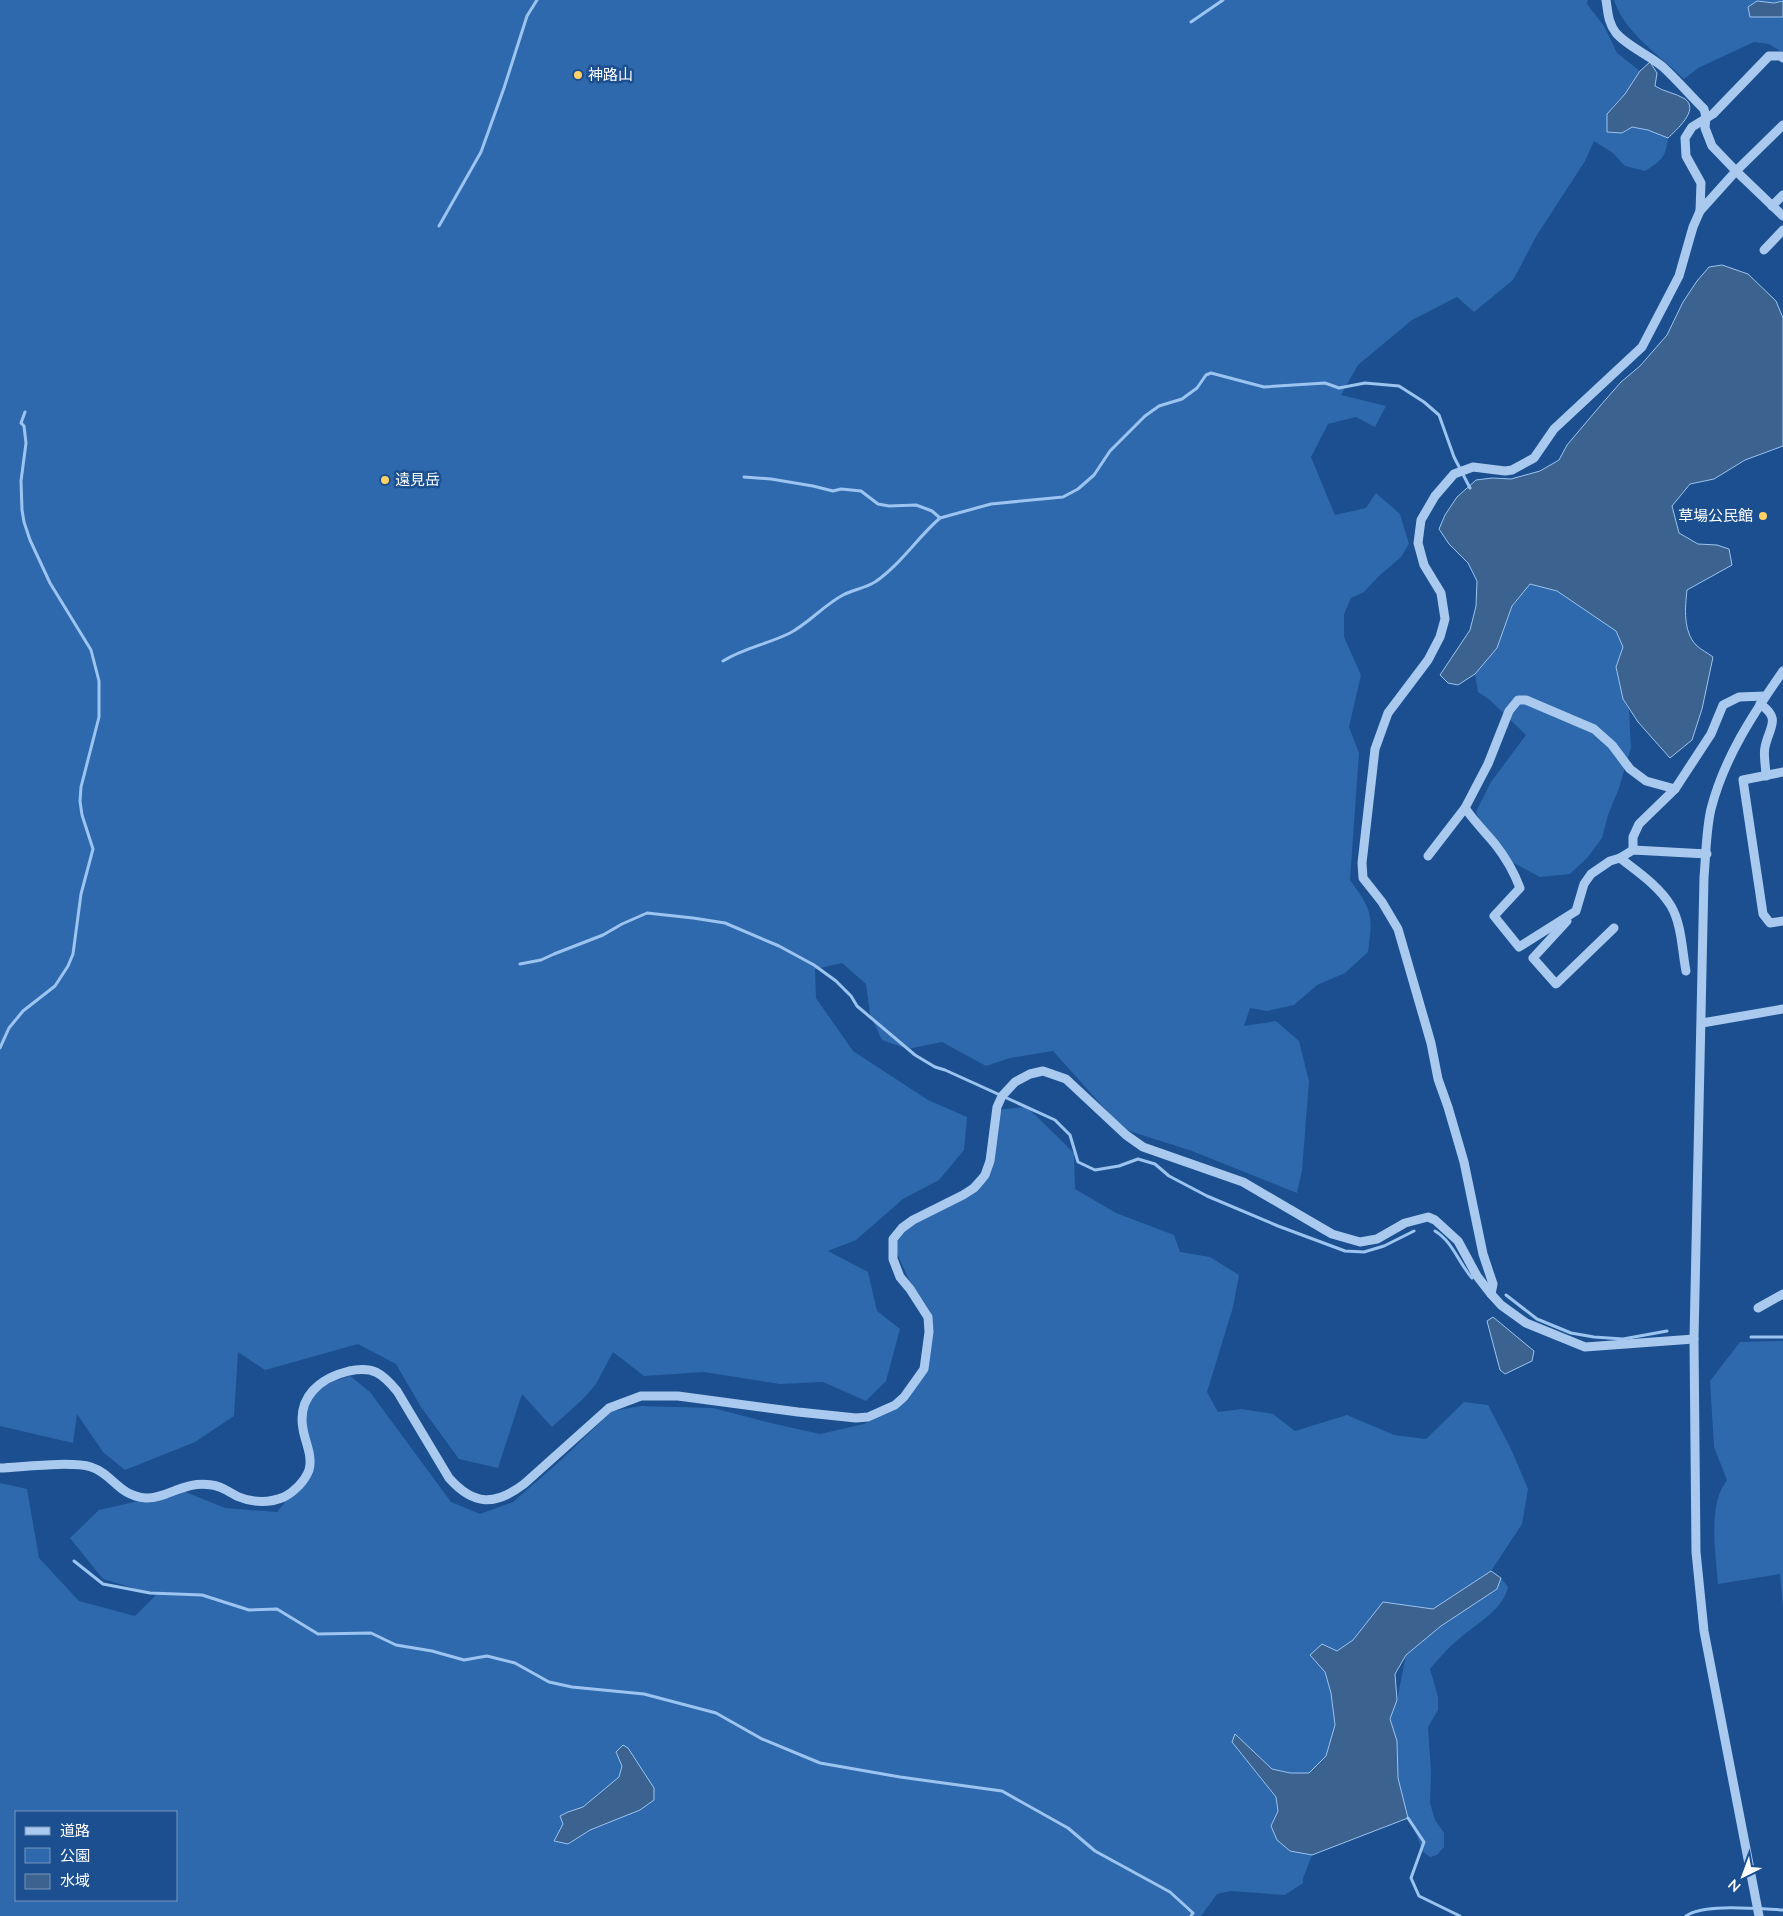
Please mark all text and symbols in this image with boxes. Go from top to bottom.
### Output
place label: 神路山 [588,65,633,83]
marker: 神路山 [572,69,584,81]
place label: 遠見岳 [395,470,440,488]
marker: 遠見岳 [379,474,391,486]
place label: 草場公民館 [1678,506,1753,524]
marker: 草場公民館 [1757,510,1769,522]
legend [15,1811,178,1901]
text: 道路 [60,1821,90,1839]
text: 公園 [60,1846,90,1864]
north arrow [1718,1851,1768,1901]
text: 水域 [60,1871,90,1889]
text: N [1724,1876,1744,1896]

